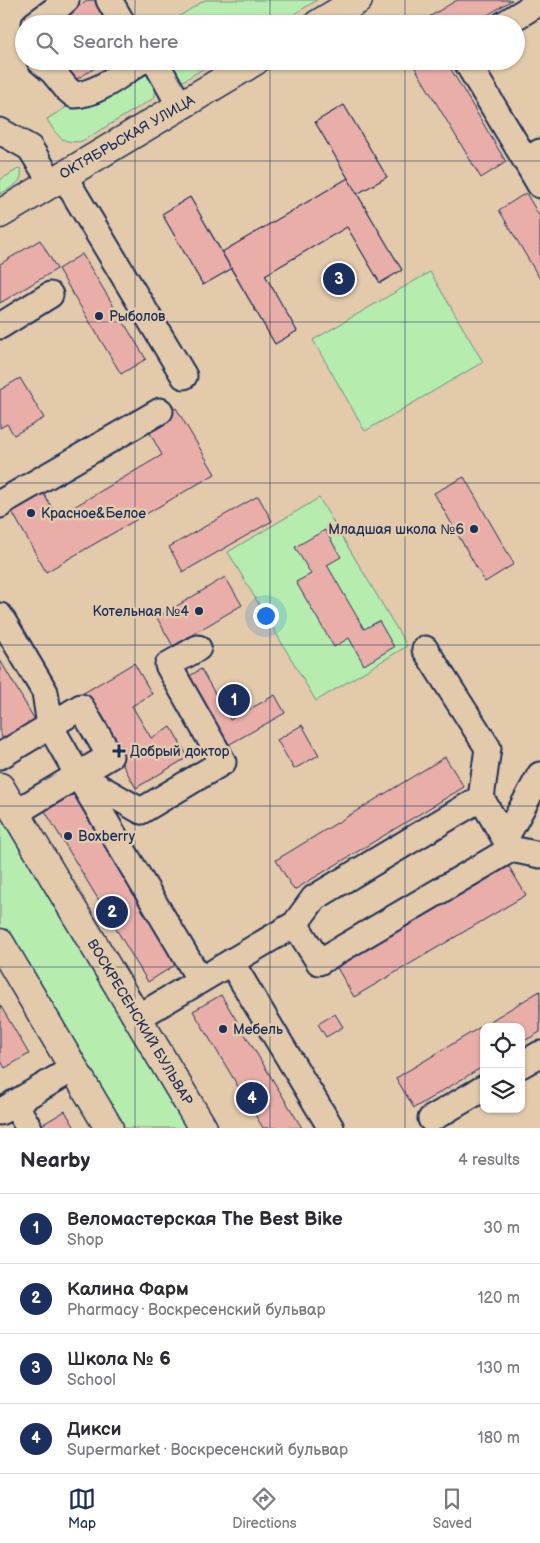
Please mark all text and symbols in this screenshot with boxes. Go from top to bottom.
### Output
search box [15,15,525,70]
icon: search [33,29,61,57]
text: Search here [73,31,178,54]
street label: ОКТЯБРЬСКАЯ УЛИЦА [56,91,198,183]
pin: 3 [323,260,355,298]
place label: Рыболов [109,308,166,325]
marker: Рыболов [93,310,105,322]
place label: Красное&Белое [41,505,146,522]
marker: Красное&Белое [25,507,37,519]
place label: Младшая школа №6 [328,521,464,538]
marker: Младшая школа №6 [468,523,480,535]
place label: Котельная №4 [92,603,189,620]
your location [253,603,279,629]
marker: Котельная №4 [193,605,205,617]
pin: 1 [218,681,250,719]
place label: Добрый доктор [130,743,229,760]
marker: Добрый доктор [112,744,126,758]
place label: Boxberry [78,828,136,845]
marker: Boxberry [62,830,74,842]
pin: 2 [96,893,128,931]
street label: ВОСКРЕСЕНСКИЙ БУЛЬВАР [84,936,196,1108]
place label: Мебель [233,1021,283,1038]
marker: Мебель [217,1023,229,1035]
map controls [480,1023,525,1113]
button: locate [480,1023,525,1068]
button: layers [480,1068,525,1113]
pin: 4 [236,1079,268,1117]
text: Nearby [20,1148,90,1173]
text: 4 results [458,1151,520,1170]
text: Веломастерская The Best Bike [67,1208,343,1231]
text: 1 [33,1219,39,1238]
text: 30 m [483,1219,520,1238]
text: Shop [67,1231,104,1250]
text: Калина Фарм [67,1278,189,1301]
text: 2 [31,1289,41,1308]
text: 120 m [477,1289,520,1308]
text: Pharmacy · Воскресенский бульвар [67,1301,325,1320]
text: Школа № 6 [67,1348,171,1371]
text: 3 [31,1359,41,1378]
text: 130 m [477,1359,520,1378]
text: School [67,1371,116,1390]
text: Дикси [67,1418,121,1441]
text: 4 [31,1429,41,1448]
text: 180 m [478,1429,520,1448]
text: Supermarket · Воскресенский бульвар [67,1441,348,1460]
tab: Map [68,1485,96,1532]
tab: Directions [232,1485,297,1532]
tab: Saved [433,1485,472,1532]

